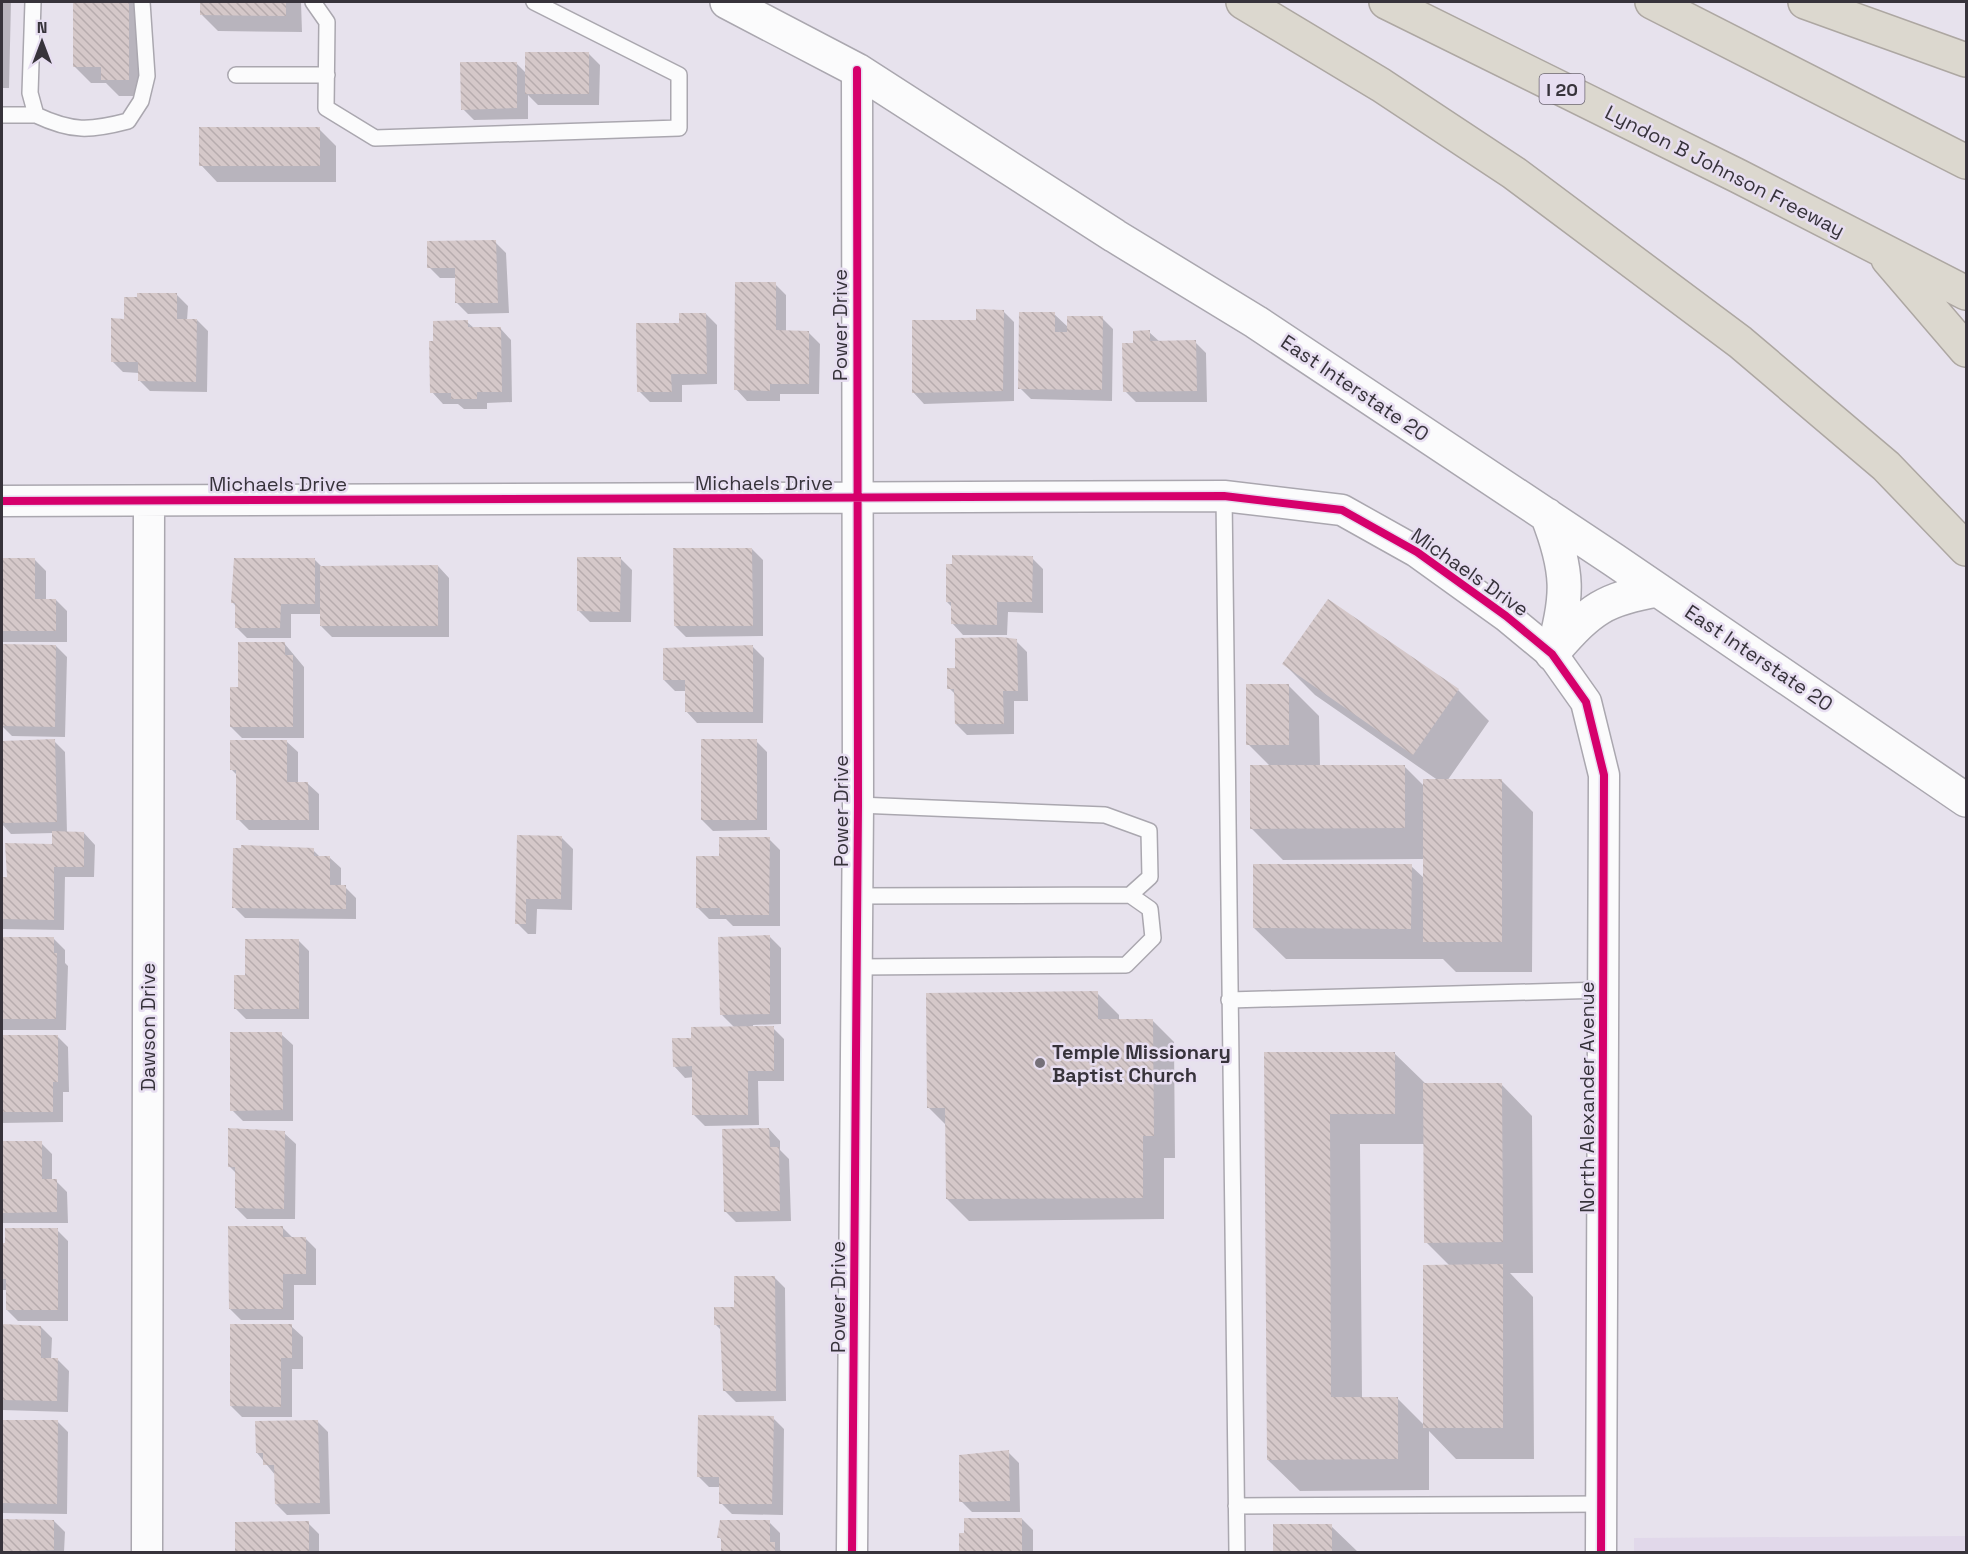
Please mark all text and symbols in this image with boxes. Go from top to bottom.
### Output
north arrow [12,12,72,72]
text: N [37,17,47,38]
road number: I 20 [1540,74,1584,104]
street label: Lyndon B Johnson Freeway [1601,99,1849,243]
street label: Power Drive [827,269,853,381]
street label: East Interstate 20 [1276,329,1434,447]
street label: Michaels Drive [695,470,833,496]
street label: Michaels Drive [209,471,347,497]
street label: Michaels Drive [1406,522,1534,622]
street label: East Interstate 20 [1680,599,1838,717]
street label: Power Drive [828,755,854,867]
street label: Dawson Drive [135,963,161,1091]
street label: North Alexander Avenue [1574,981,1600,1213]
place label: Temple Missionary Baptist Church [1052,1039,1231,1088]
marker: Temple Missionary Baptist Church [1033,1056,1047,1070]
street label: Power Drive [825,1241,851,1353]

